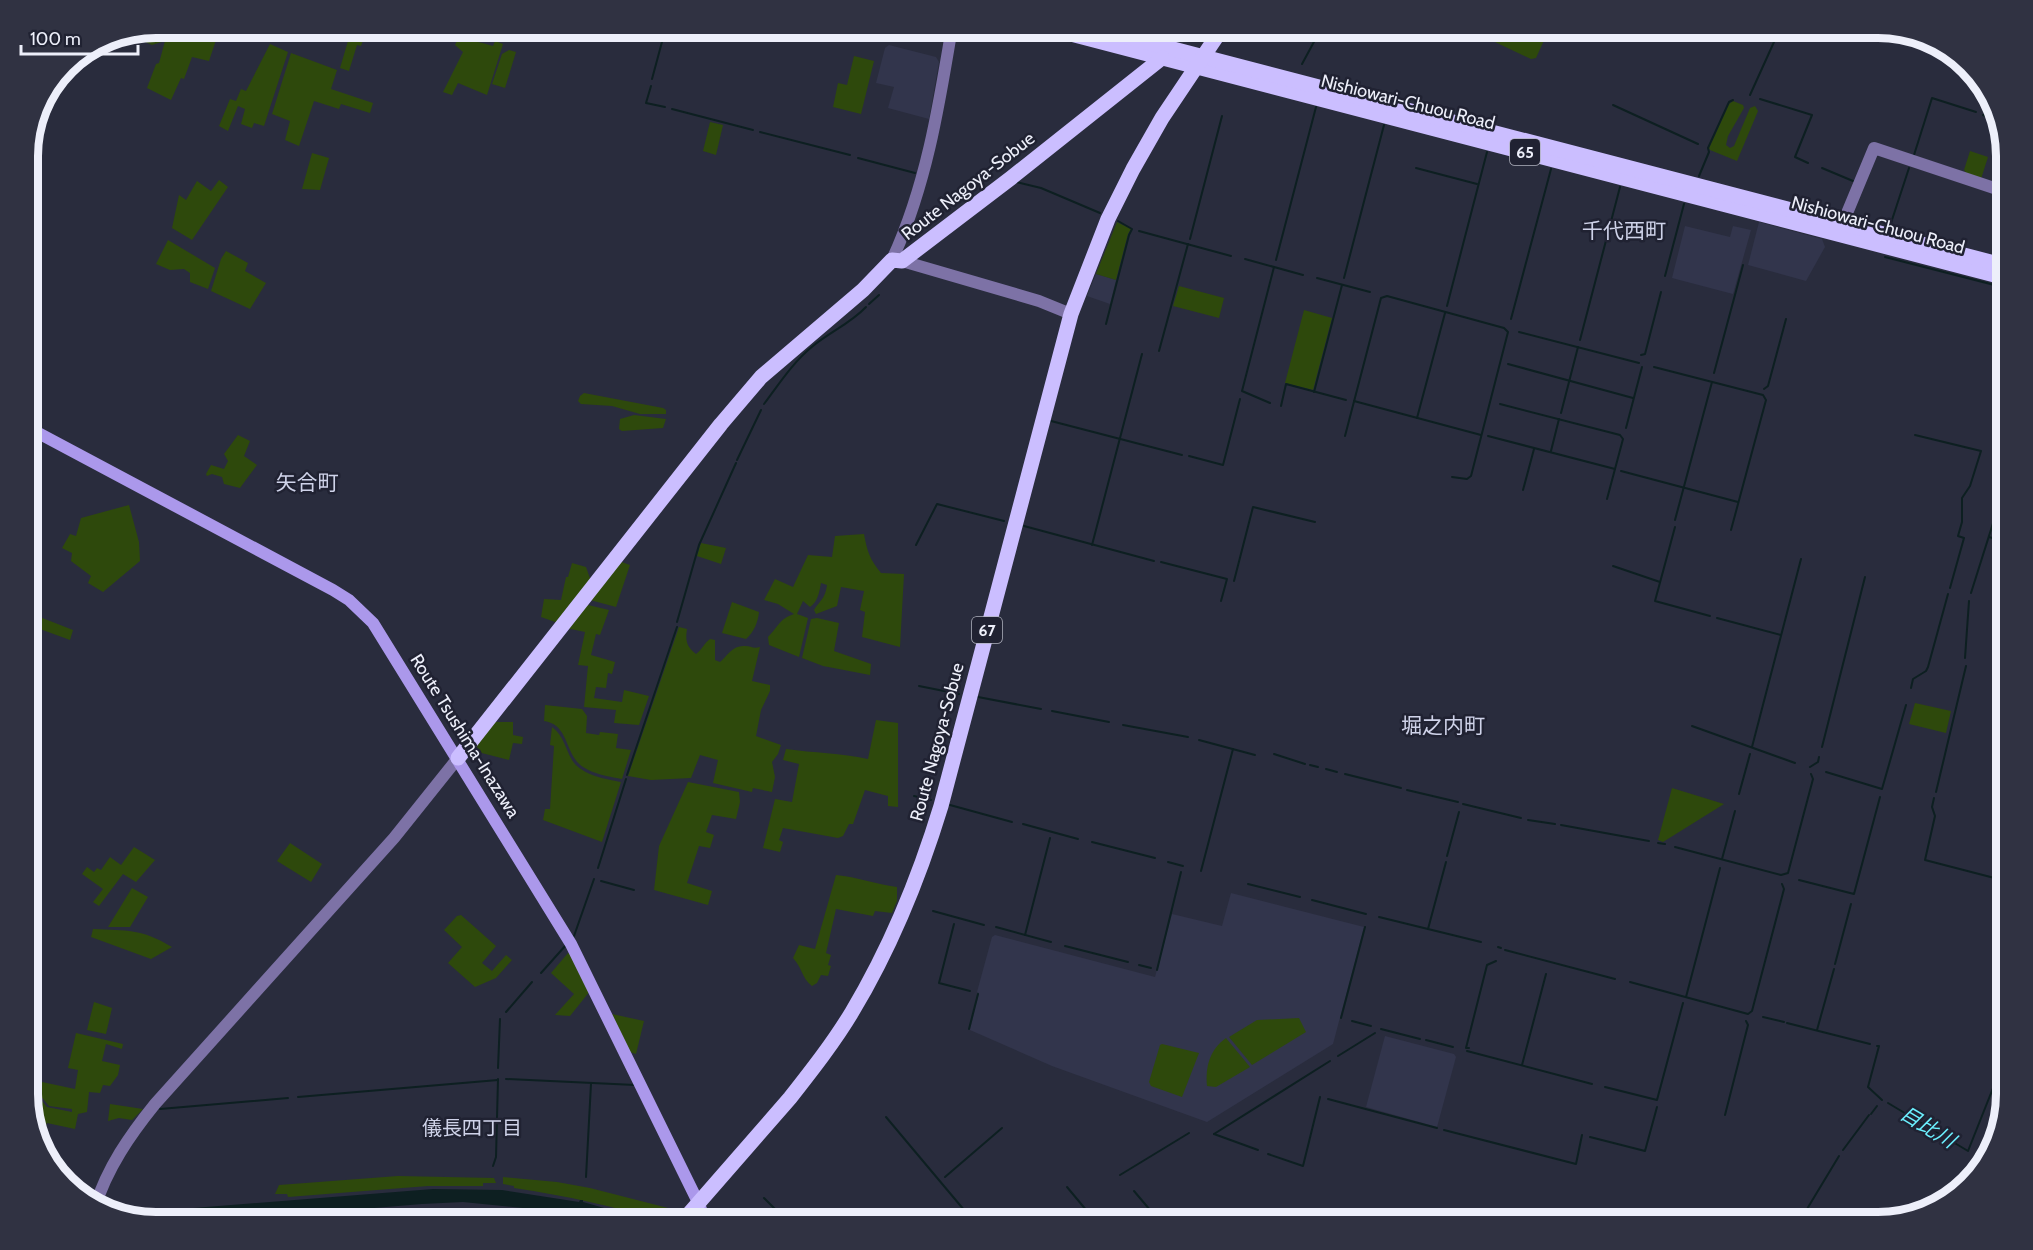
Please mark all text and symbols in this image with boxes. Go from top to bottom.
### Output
scale bar [21,18,138,56]
text: 100 m [30,28,81,50]
street label: Nishiowari-Chuou Road [1319,70,1497,134]
street label: Route Nagoya-Sobue [897,127,1039,245]
road number: 65 [1510,139,1540,165]
street label: Nishiowari-Chuou Road [1789,191,1967,259]
district label: 千代西町 [1582,218,1666,243]
district label: 矢合町 [276,470,339,495]
road number: 67 [972,617,1002,643]
street label: Route Tsushima-Inazawa [406,650,525,822]
street label: Route Nagoya-Sobue [905,660,969,824]
district label: 堀之内町 [1401,713,1485,738]
water label: 目比川 [1896,1101,1962,1154]
district label: 儀長四丁目 [422,1116,522,1140]

